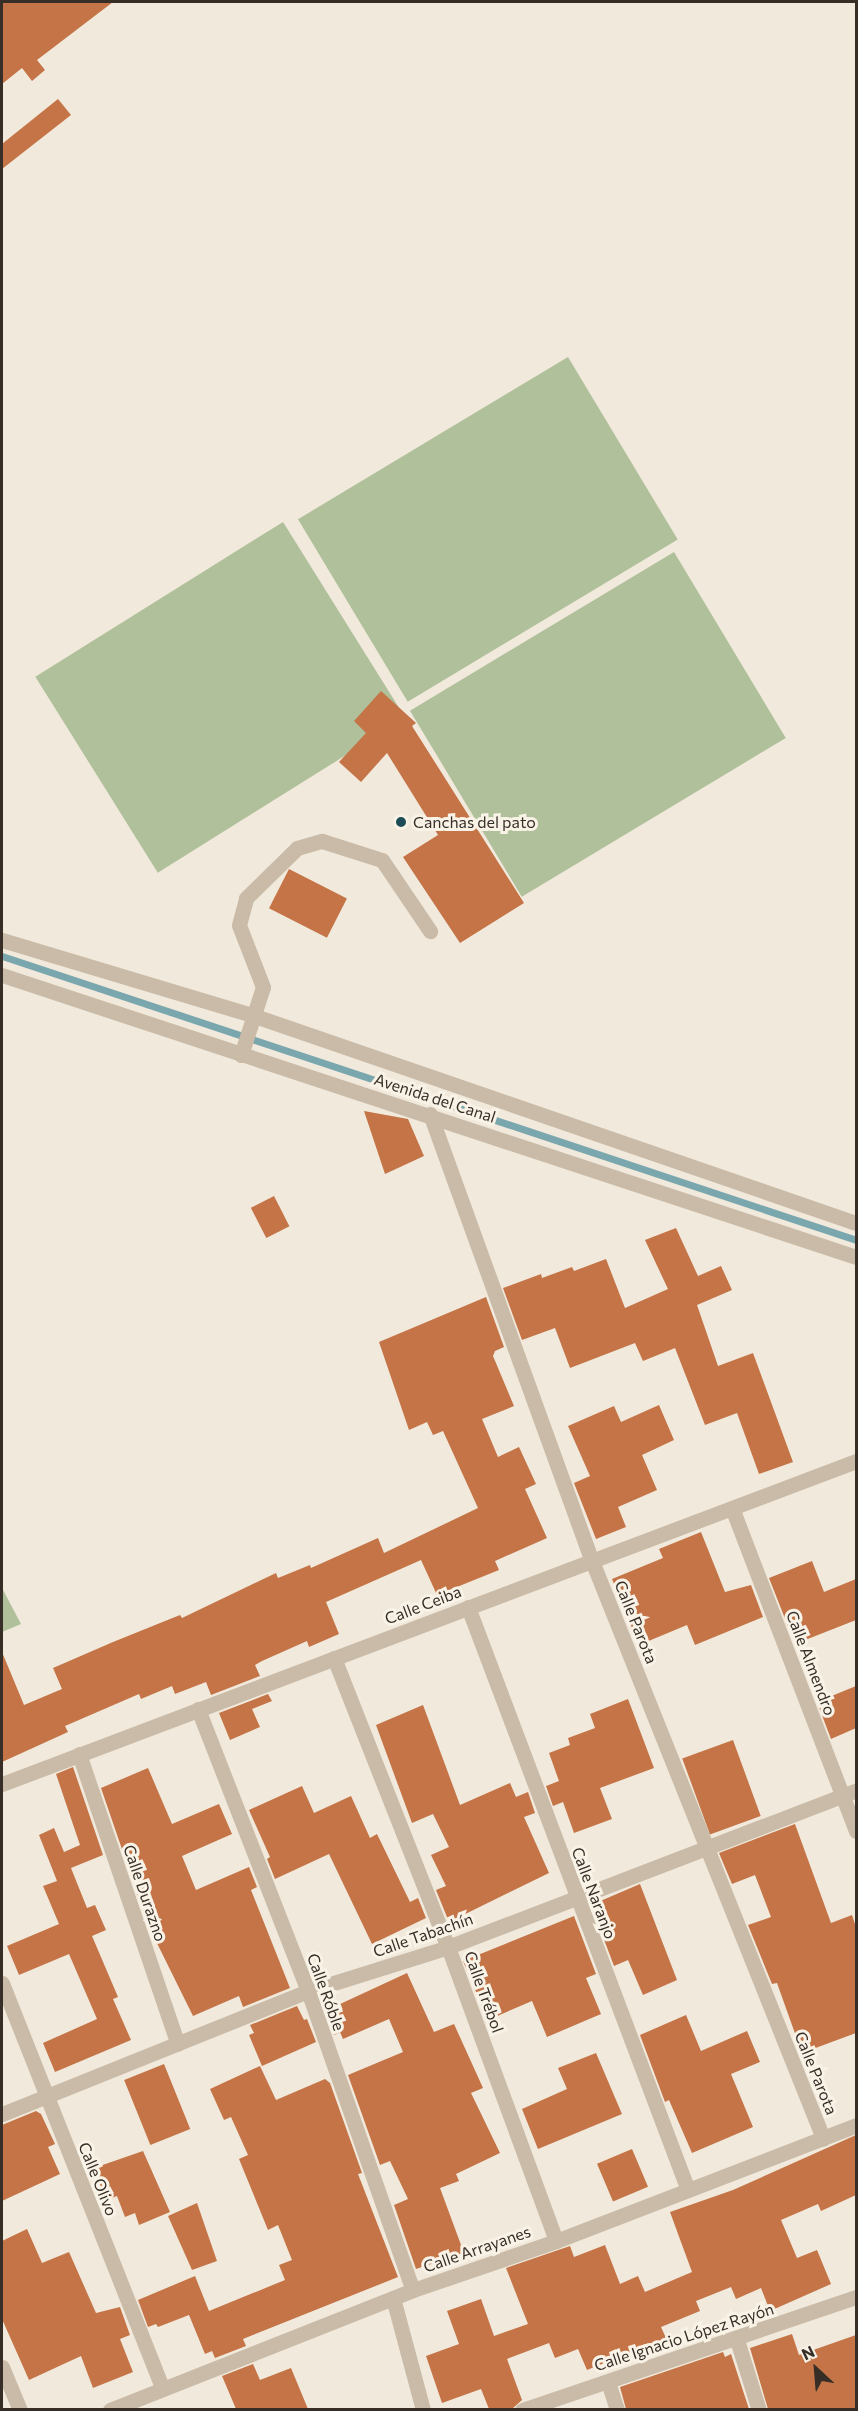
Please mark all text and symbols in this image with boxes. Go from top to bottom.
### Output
place label: Canchas del pato [413,812,536,832]
marker: Canchas del pato [394,815,408,829]
street label: Avenida del Canal [372,1069,498,1127]
street label: Calle Parota [611,1578,661,1666]
street label: Calle Ceiba [382,1582,464,1628]
street label: Calle Almendro [782,1608,840,1718]
street label: Calle Durazno [119,1842,171,1944]
street label: Calle Naranjo [568,1844,620,1942]
street label: Calle Tabachín [371,1909,475,1961]
street label: Calle Trébol [460,1949,508,2035]
street label: Calle Róble [303,1951,349,2033]
street label: Calle Parota [791,2029,841,2117]
street label: Calle Olivo [75,2139,121,2219]
street label: Calle Arrayanes [421,2222,533,2276]
street label: Calle Ignacio López Rayón [592,2299,776,2375]
north arrow [786,2339,846,2399]
text: N [798,2341,817,2364]

